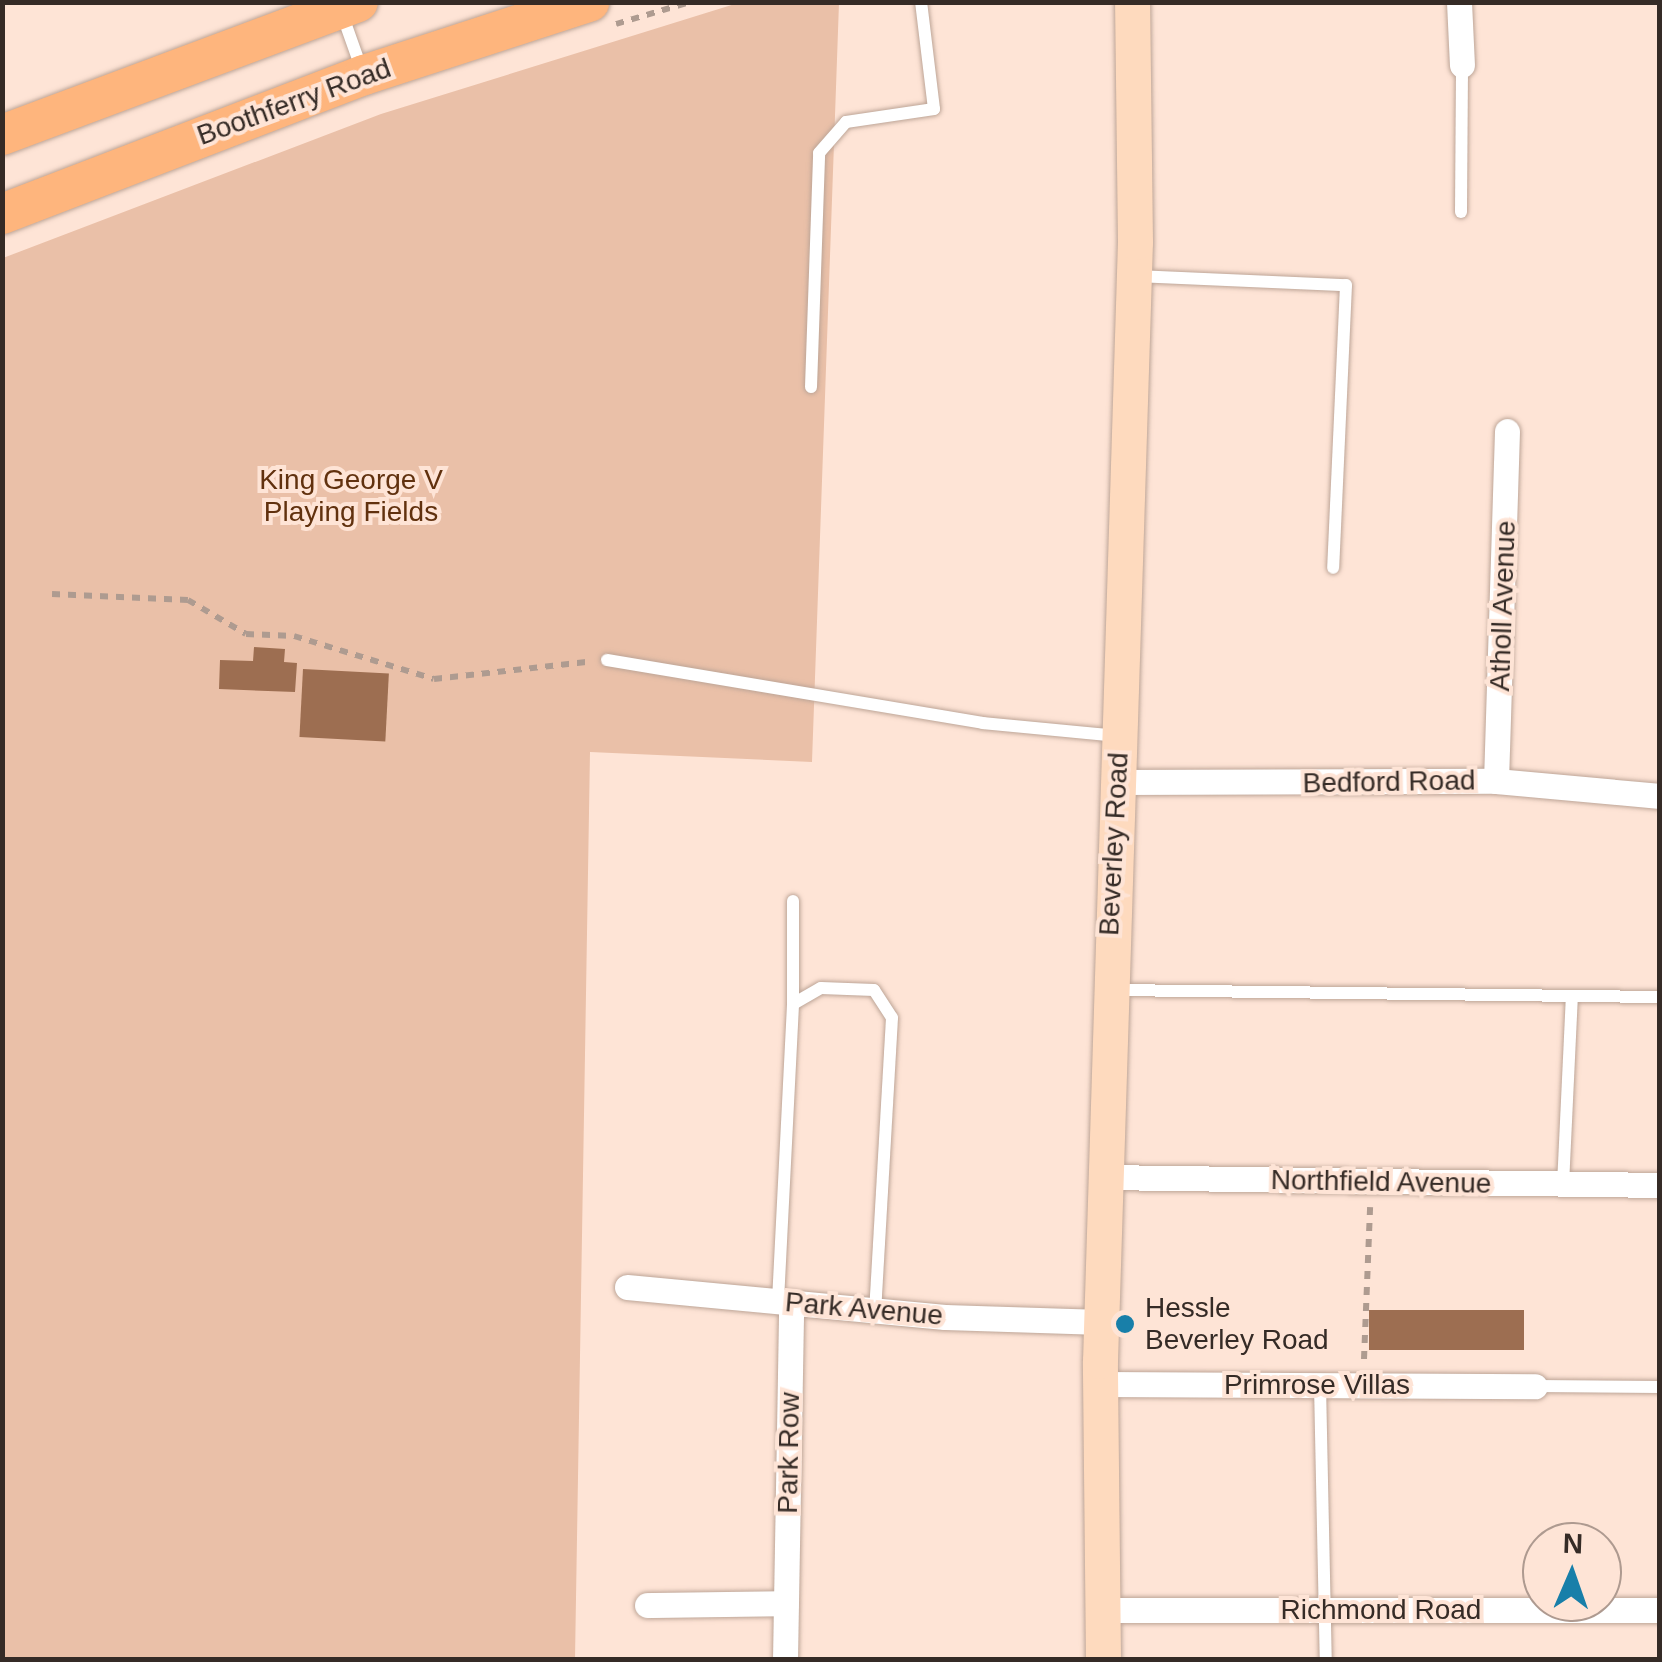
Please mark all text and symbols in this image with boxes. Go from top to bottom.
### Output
street label: Boothferry Road [192,51,396,153]
park label: King George V Playing Fields [259,463,443,529]
street label: Atholl Avenue [1483,519,1523,693]
street label: Beverley Road [1092,751,1136,937]
street label: Bedford Road [1302,764,1476,800]
street label: Northfield Avenue [1270,1163,1492,1201]
street label: Park Avenue [783,1285,945,1333]
place label: Hessle Beverley Road [1145,1291,1329,1357]
marker: Hessle Beverley Road [1114,1313,1136,1335]
street label: Primrose Villas [1224,1368,1410,1402]
street label: Park Row [771,1392,807,1514]
north arrow [1522,1522,1622,1622]
text: N [1562,1528,1584,1559]
street label: Richmond Road [1281,1593,1481,1627]

